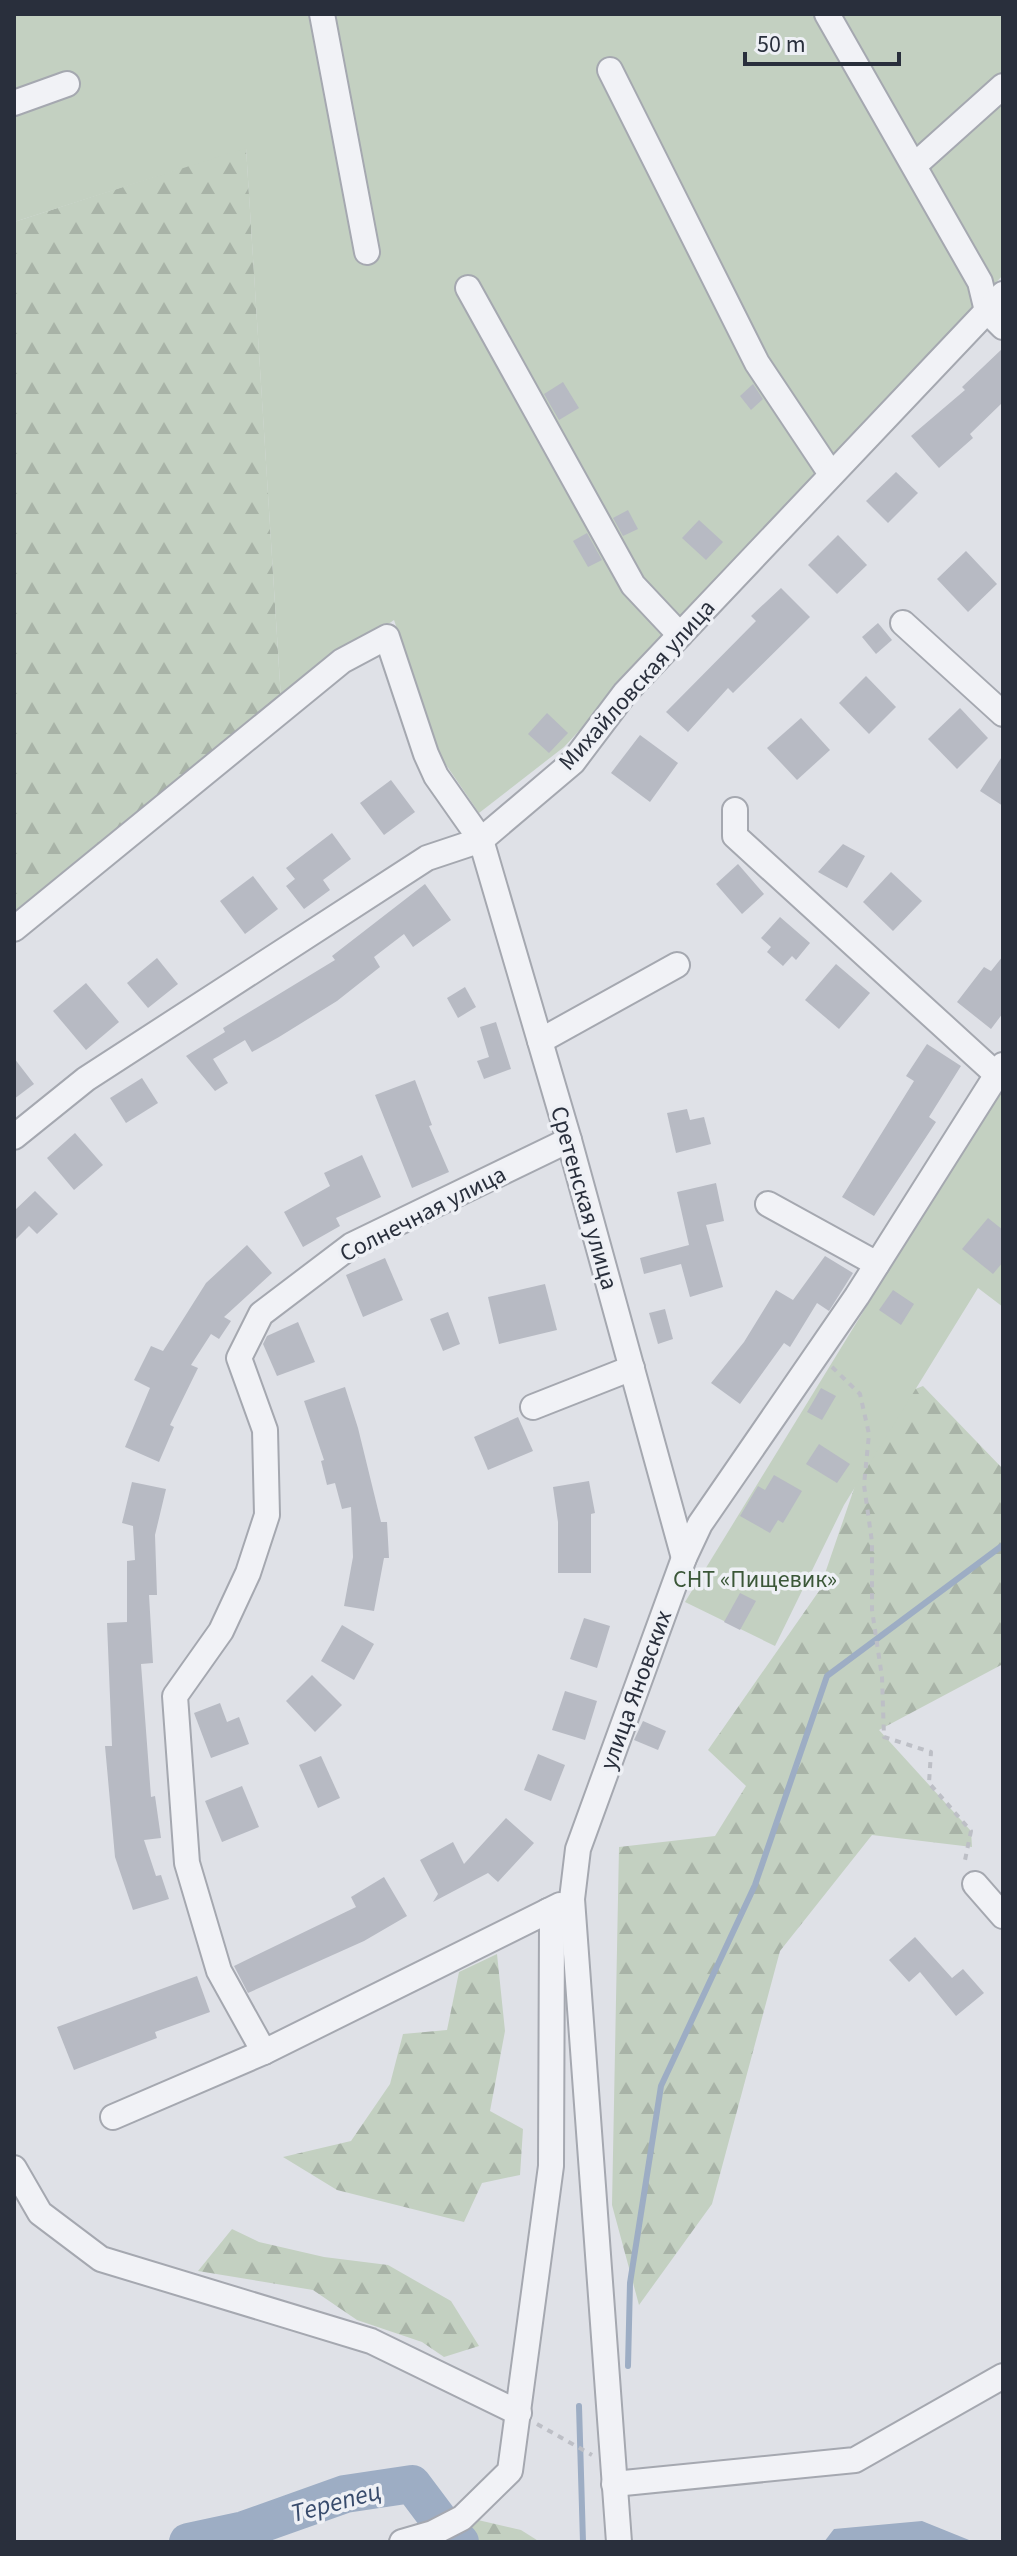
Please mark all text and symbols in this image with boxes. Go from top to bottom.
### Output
scale bar [745,16,899,66]
text: 50 m [757,27,806,62]
street label: Михайловская улица [550,592,724,778]
street label: Сретенская улица [541,1102,627,1294]
street label: Солнечная улица [334,1157,512,1271]
park label: СНТ «Пищевик» [673,1562,837,1597]
street label: улица Яновских [591,1605,681,1775]
water label: Терепец [287,2472,385,2532]

